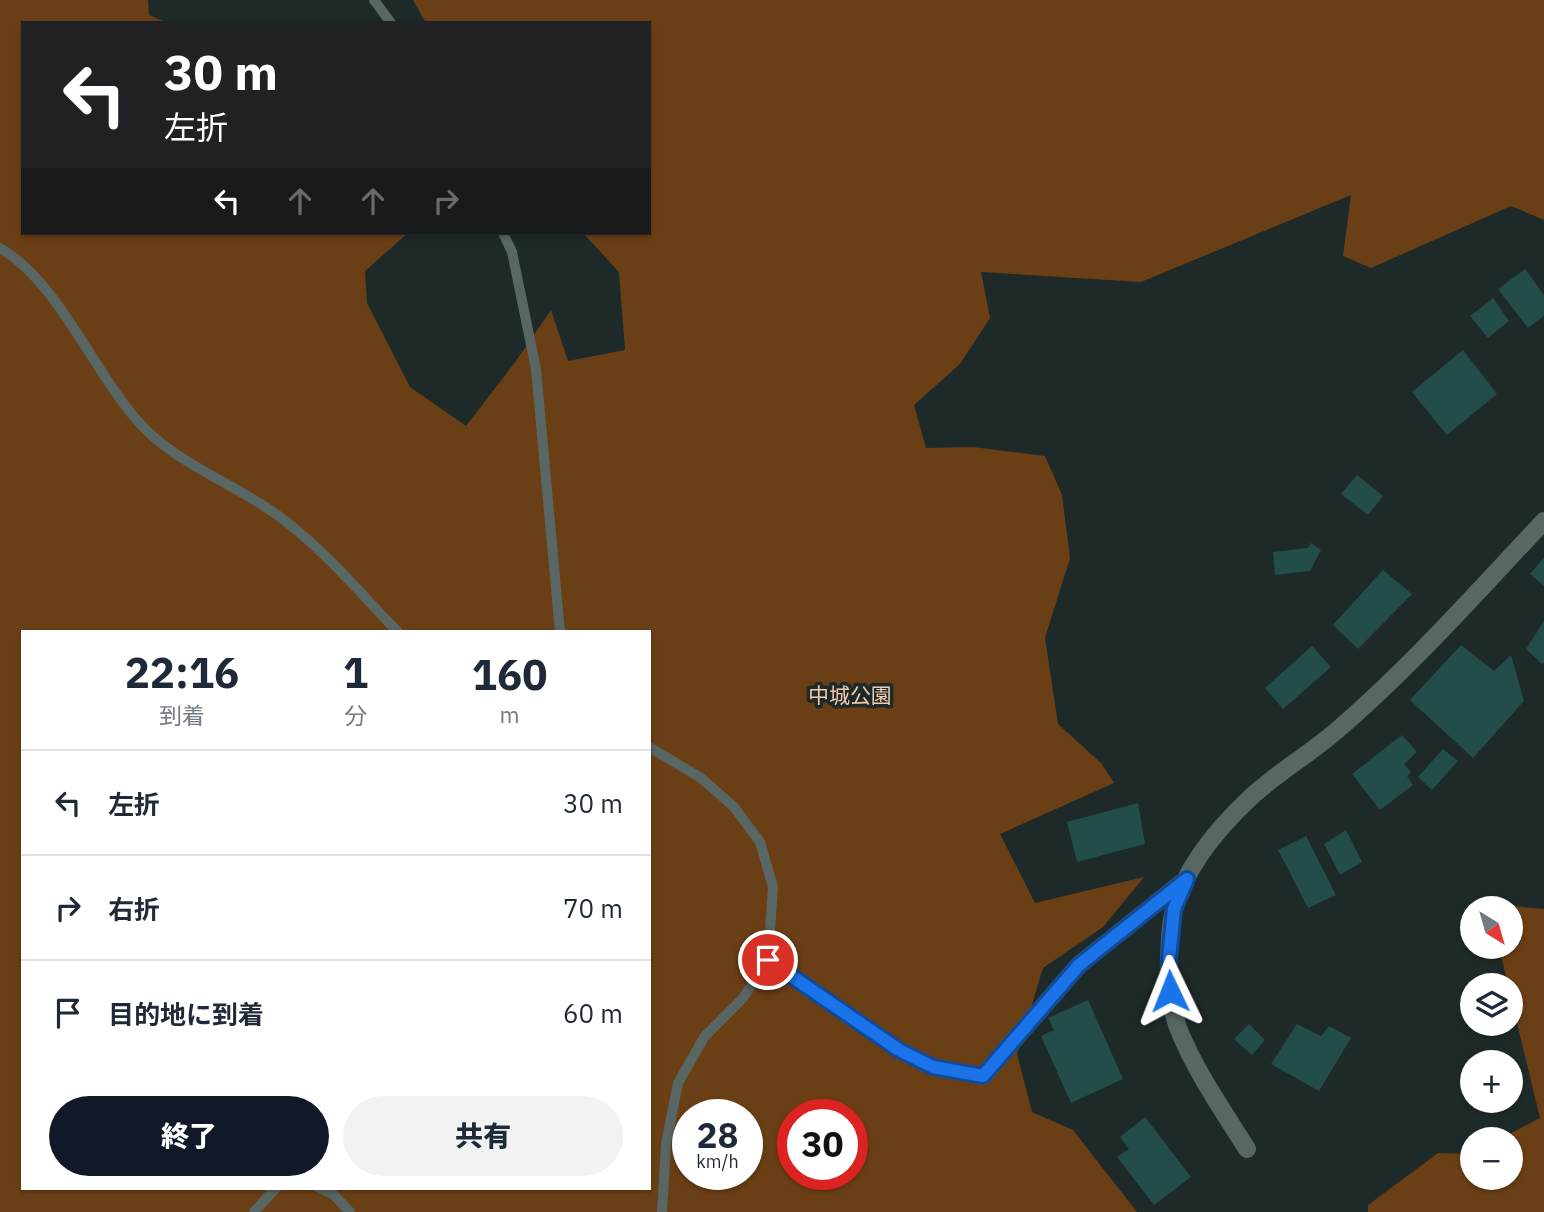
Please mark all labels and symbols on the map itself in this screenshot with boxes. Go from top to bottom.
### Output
park label: 中城公園 [808,681,892,709]
north arrow [1460,896,1522,959]
pin [738,930,798,990]
position arrow [1133,954,1207,1028]
speed limit sign: 30 [777,1099,868,1190]

